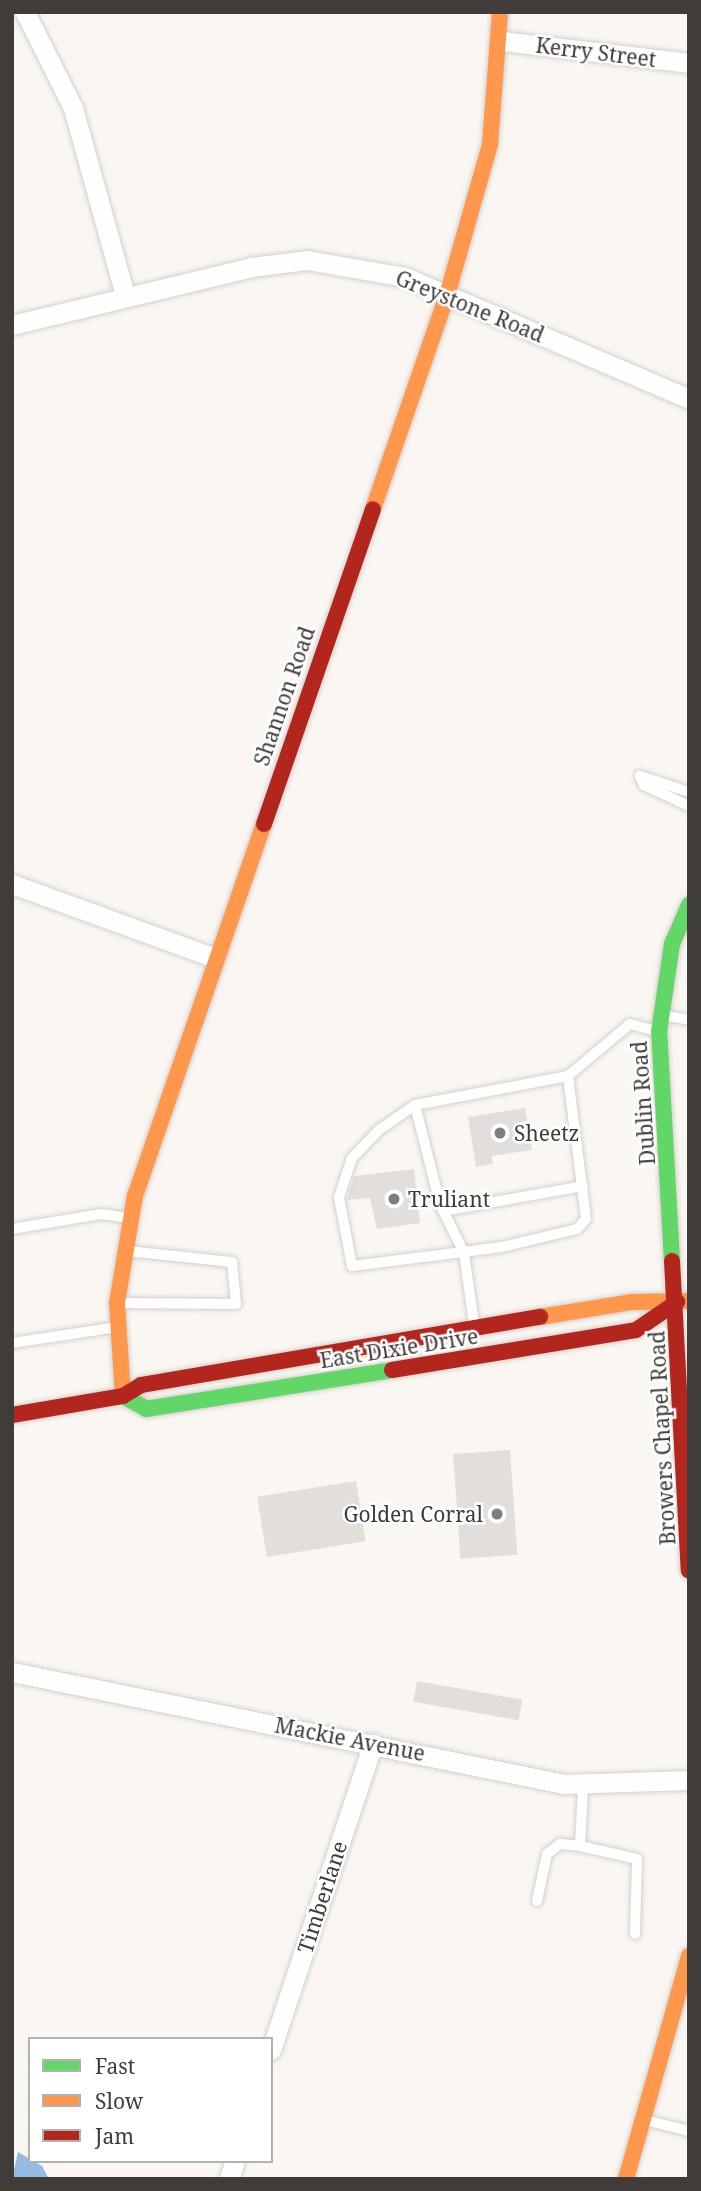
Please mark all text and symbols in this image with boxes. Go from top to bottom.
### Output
street label: Kerry Street [534,32,658,72]
street label: Greystone Road [392,265,548,347]
street label: Shannon Road [248,623,320,769]
street label: Dublin Road [626,1040,660,1166]
place label: Sheetz [514,1120,579,1146]
marker: Sheetz [492,1125,508,1141]
place label: Truliant [408,1186,490,1212]
marker: Truliant [386,1191,402,1207]
street label: East Dixie Drive [318,1323,480,1373]
street label: Browers Chapel Road [644,1330,680,1546]
place label: Golden Corral [344,1501,483,1527]
marker: Golden Corral [489,1506,505,1522]
street label: Mackie Avenue [273,1712,427,1766]
street label: Timberlane [292,1838,352,1956]
legend [28,2037,273,2163]
text: Fast [95,2052,135,2080]
text: Slow [95,2087,143,2115]
text: Jam [95,2122,134,2150]

